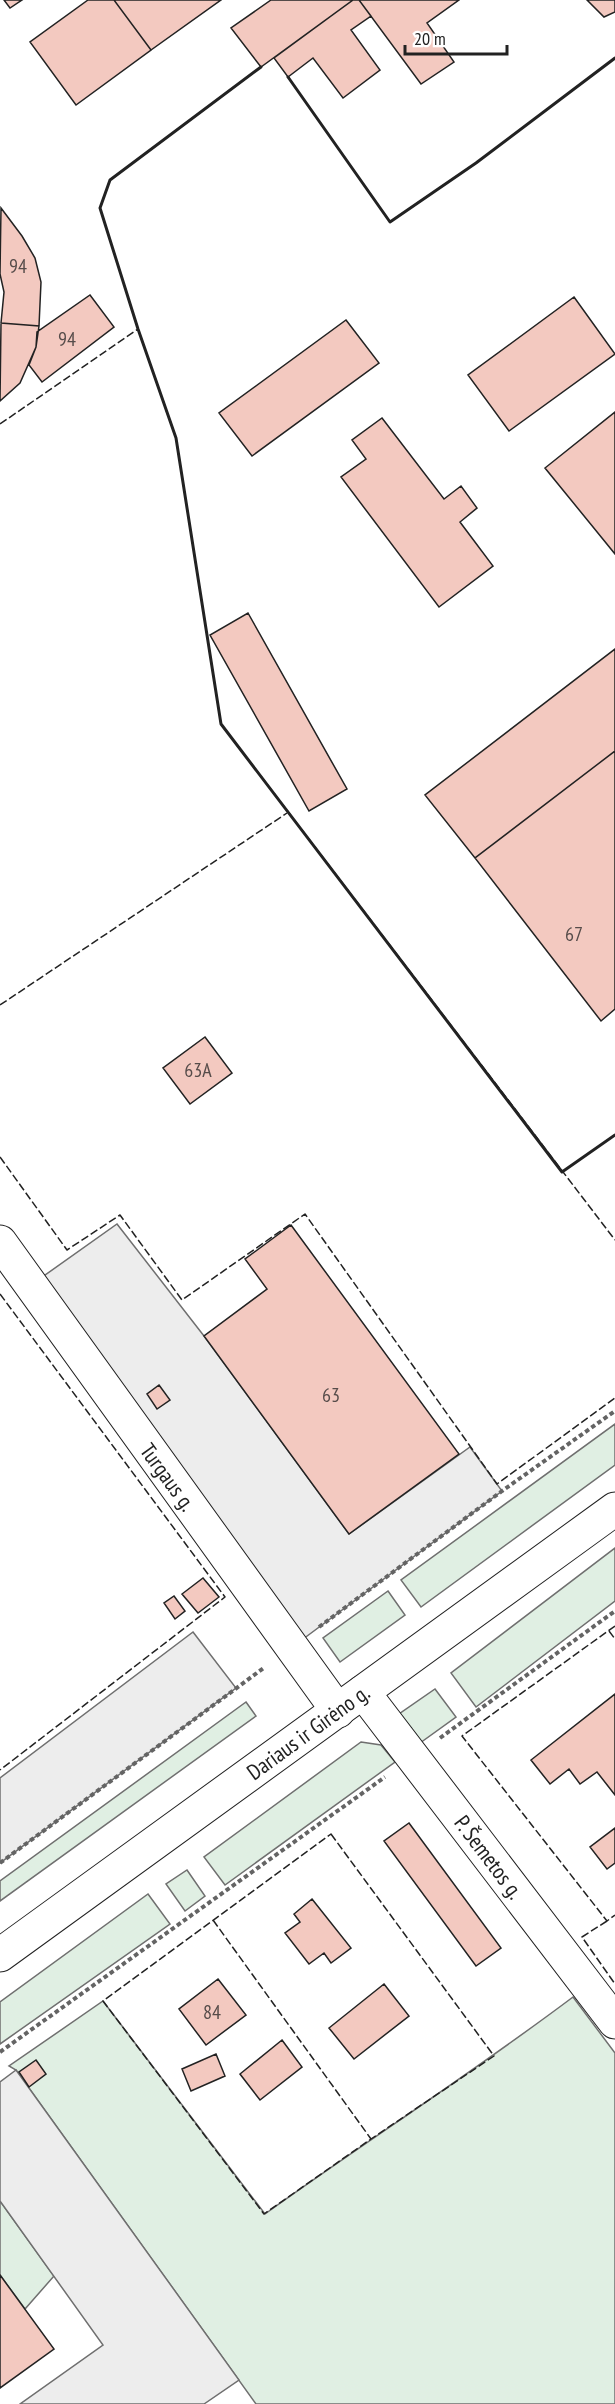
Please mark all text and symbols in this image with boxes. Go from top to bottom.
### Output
scale bar [405,18,507,56]
text: 20 m [414,27,446,50]
house number: 94 [9,253,27,279]
house number: 94 [58,326,76,352]
house number: 67 [565,921,583,947]
house number: 63A [184,1057,212,1083]
house number: 63 [322,1382,340,1408]
street label: Turgaus g. [134,1438,202,1516]
street label: Dariaus ir Girėno g. [241,1678,375,1786]
street label: P. Šemetos g. [448,1810,530,1904]
house number: 84 [203,1999,221,2025]

